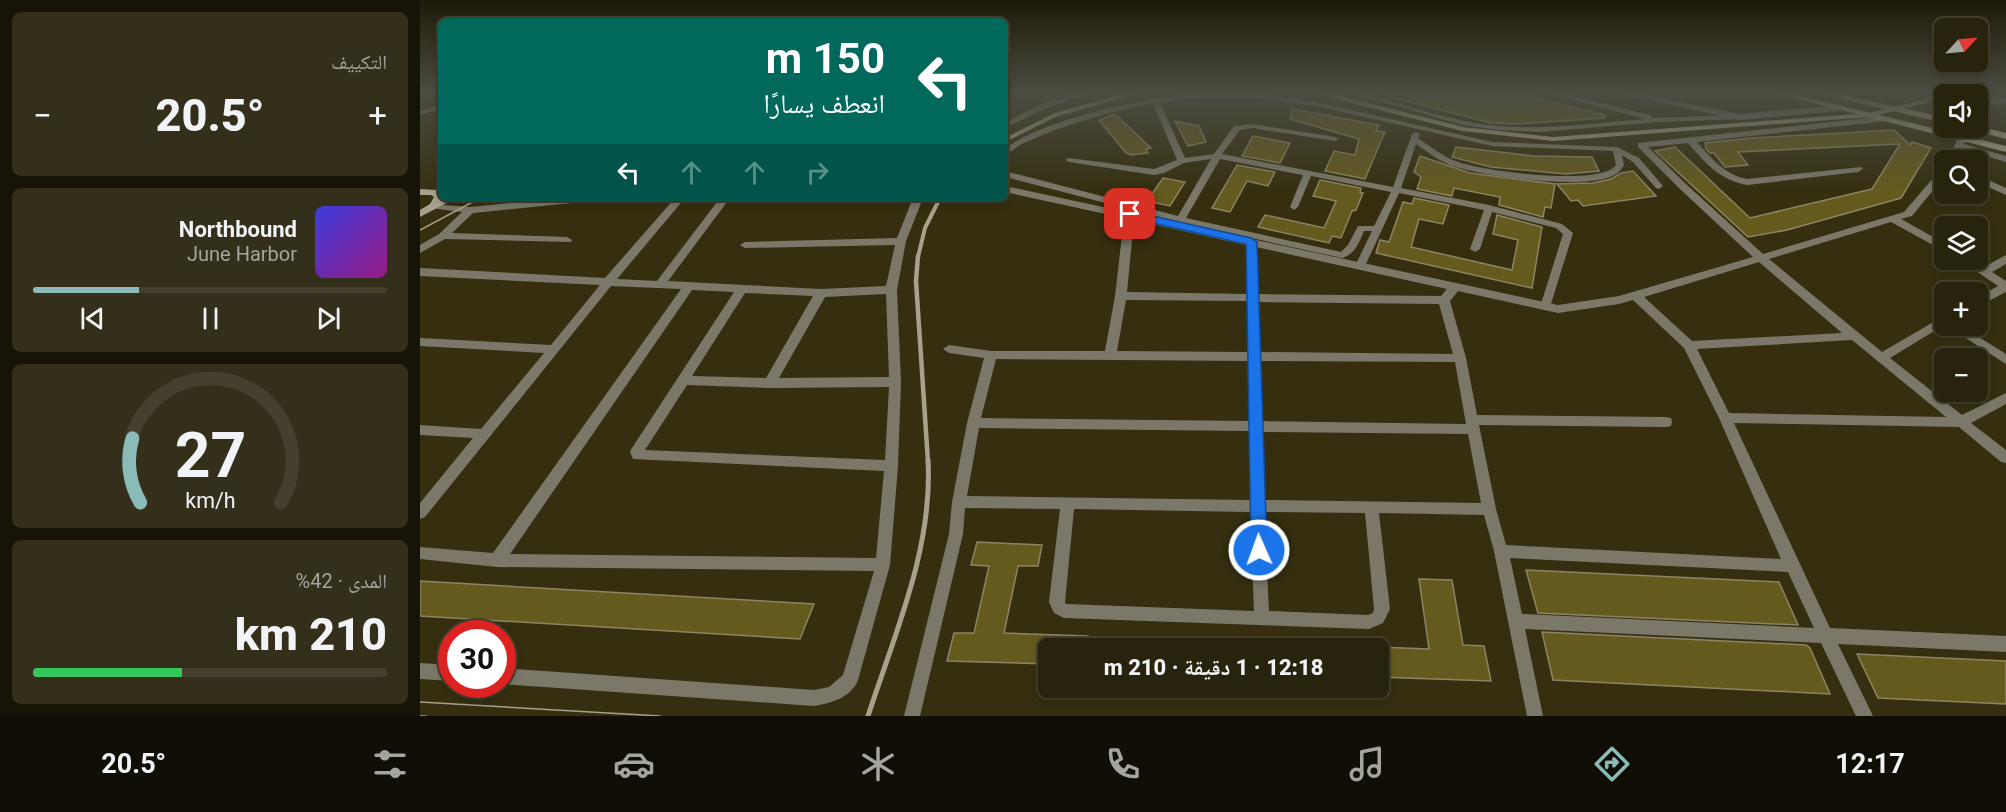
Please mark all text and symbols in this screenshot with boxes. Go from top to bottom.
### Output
north arrow [1934,18,1988,72]
map controls [1934,18,1988,402]
text: 150 m [766,34,885,83]
icon: left [906,42,984,120]
text: التكييف [331,50,387,74]
button: sound [1934,84,1988,138]
text: انعطف يسارًا [763,88,885,120]
text: 20.5° [156,89,265,142]
text: − [33,96,52,135]
text: + [368,96,387,135]
button: search [1934,150,1988,204]
icon: left [612,156,645,189]
icon: ahead [675,156,708,189]
icon: ahead [738,156,771,189]
icon: right [801,156,834,189]
pin [1104,188,1155,239]
icon: arrive [1113,197,1146,230]
button: layers [1934,216,1988,270]
text: Northbound [179,217,297,242]
text: June Harbor [187,242,297,266]
button: + [1934,282,1988,336]
icon: previous [76,302,109,335]
icon: pause [194,302,227,335]
icon: next [312,302,345,335]
button: − [1934,348,1988,402]
text: 27 [174,419,246,492]
text: km/h [185,488,235,513]
position arrow [1227,518,1291,582]
text: المدى · 42% [296,569,387,593]
text: 210 km [235,608,387,661]
speed limit sign: 30 [438,620,516,698]
text: 12:18 · 1 دقيقة · 210 m [1104,655,1323,680]
icon: filters [369,743,411,785]
icon: car [613,743,655,785]
icon: climate [857,743,899,785]
icon: phone [1102,743,1144,785]
icon: music [1346,743,1388,785]
icon: directions [1591,743,1633,785]
text: 20.5° [101,748,166,780]
text: 12:17 [1835,748,1905,780]

